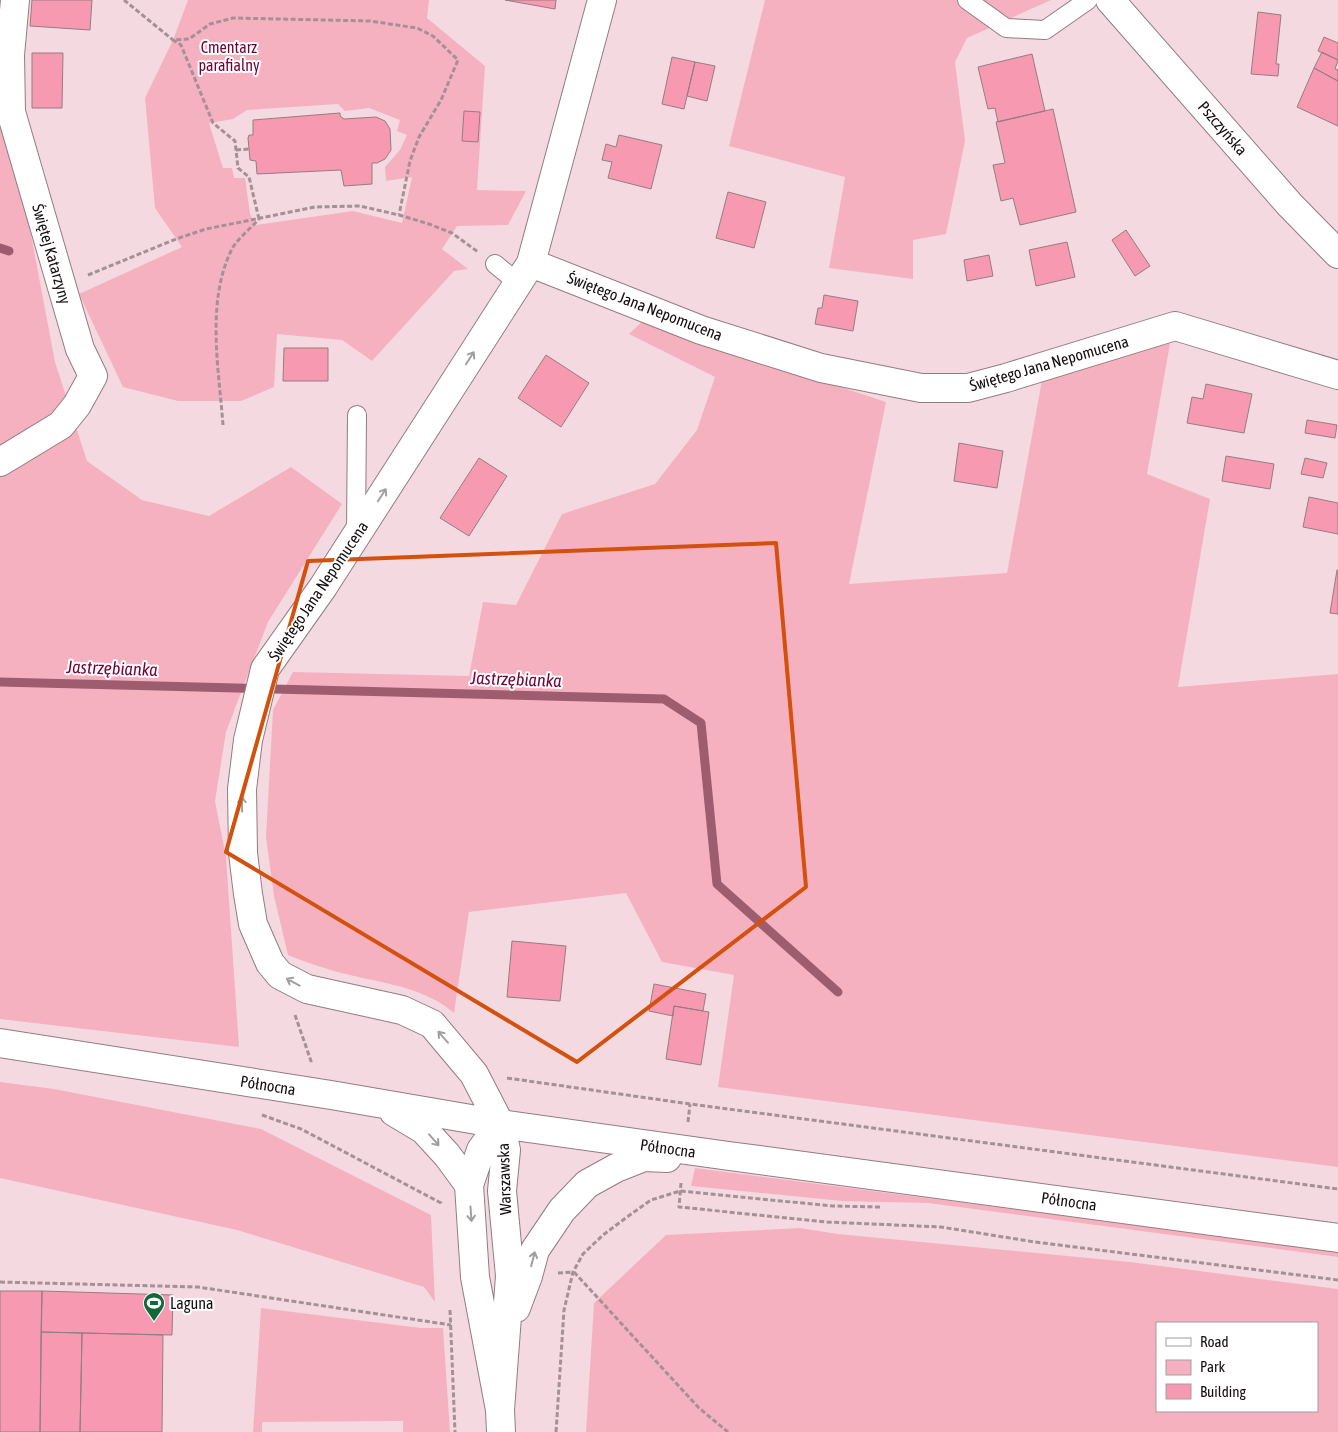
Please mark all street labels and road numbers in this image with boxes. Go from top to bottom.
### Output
street label: Pszczyńska [1194,97,1251,159]
street label: Świętej Katarzyny [28,202,75,307]
street label: Świętego Jana Nepomucena [565,268,725,345]
street label: Świętego Jana Nepomucena [967,332,1131,395]
street label: Świętego Jana Nepomucena [265,518,372,665]
street label: Północna [239,1072,297,1098]
street label: Północna [639,1135,697,1161]
street label: Warszawska [494,1143,514,1215]
street label: Północna [1040,1188,1098,1214]

